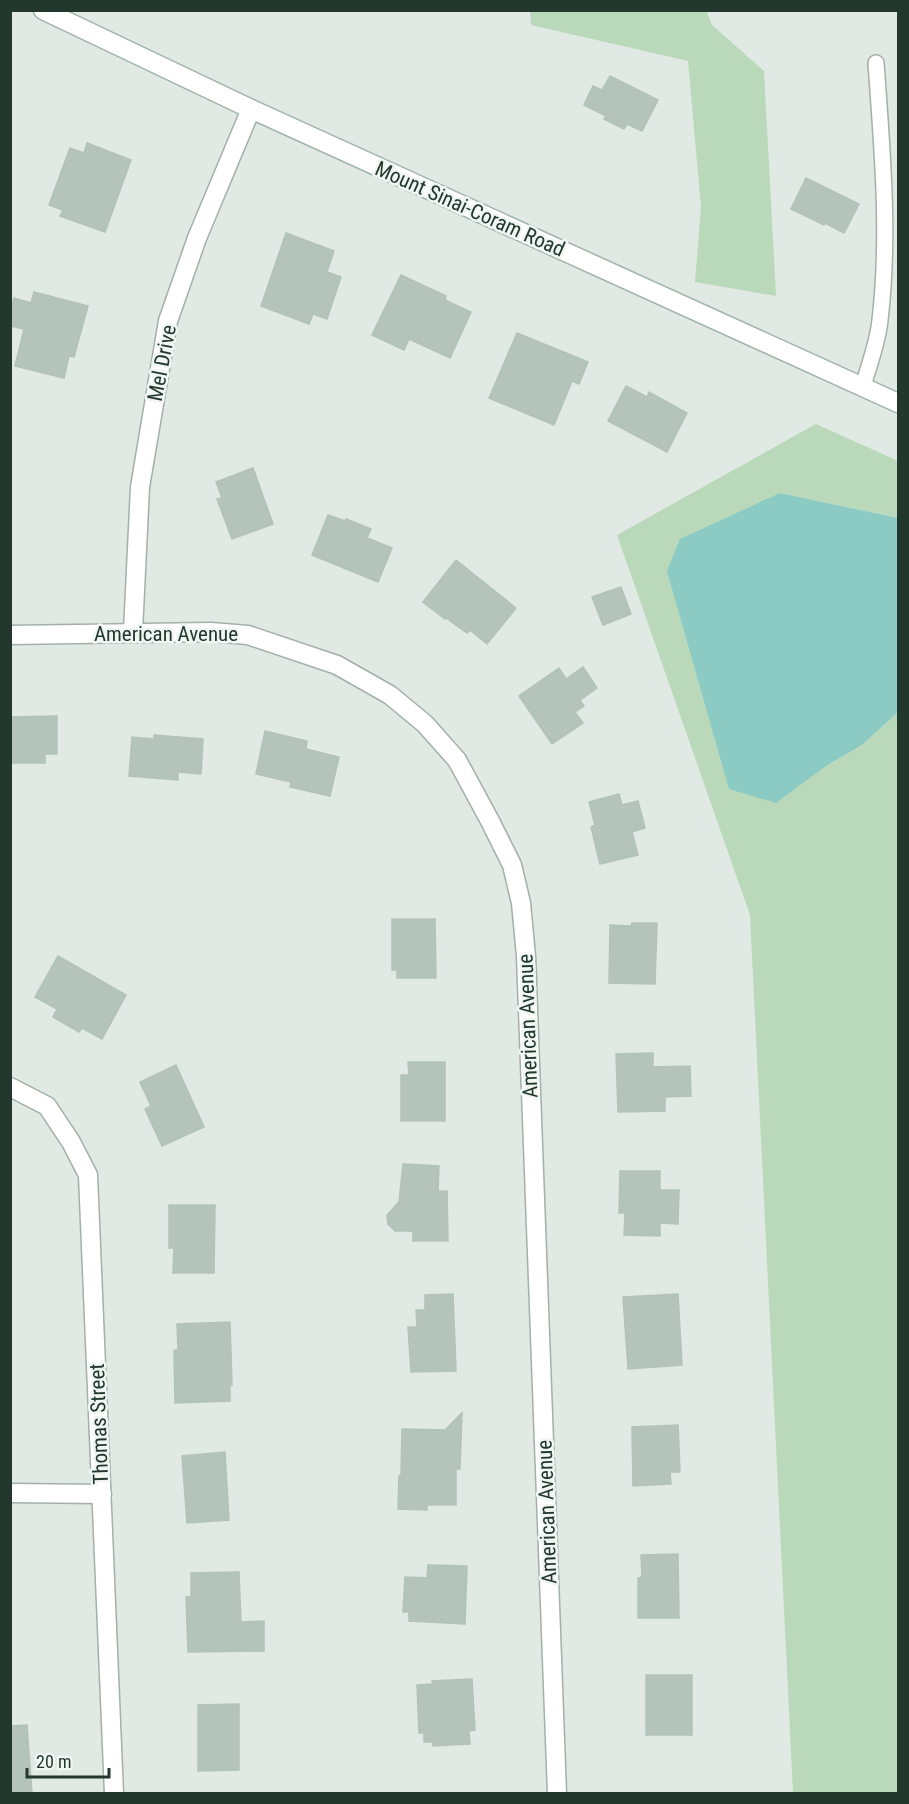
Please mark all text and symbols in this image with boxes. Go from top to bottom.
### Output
street label: Mount Sinai-Coram Road [371,156,569,262]
street label: Mel Drive [143,323,181,403]
street label: American Avenue [94,622,238,646]
street label: American Avenue [513,953,543,1098]
street label: Thomas Street [85,1363,113,1485]
street label: American Avenue [532,1439,562,1584]
scale bar [27,1741,110,1779]
text: 20 m [36,1751,71,1772]

